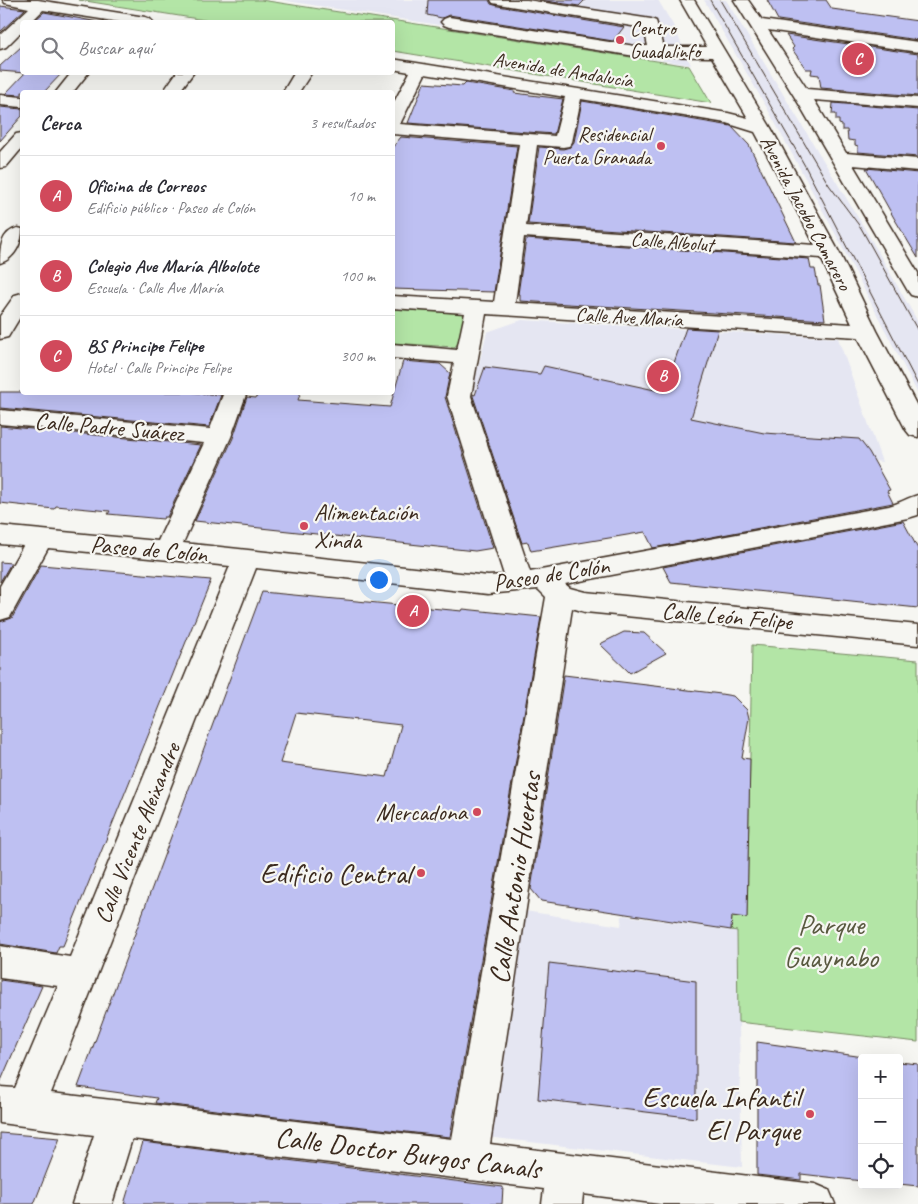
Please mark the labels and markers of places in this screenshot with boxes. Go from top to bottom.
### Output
place label: Centro Guadalinfo [630,16,702,64]
marker: Centro Guadalinfo [614,34,626,46]
pin: C [842,40,874,78]
place label: Residencial Puerta Granada [543,122,655,170]
marker: Residencial Puerta Granada [655,140,667,152]
pin: B [647,357,679,395]
place label: Alimentación Xinda [314,497,419,555]
marker: Alimentación Xinda [298,520,310,532]
pin: A [397,592,429,630]
place label: Mercadona [376,797,469,827]
marker: Mercadona [471,806,483,818]
place label: Edificio Central [260,855,416,892]
marker: Edificio Central [415,867,427,879]
place label: Escuela Infantil El Parque [642,1079,805,1149]
marker: Escuela Infantil El Parque [804,1108,816,1120]

